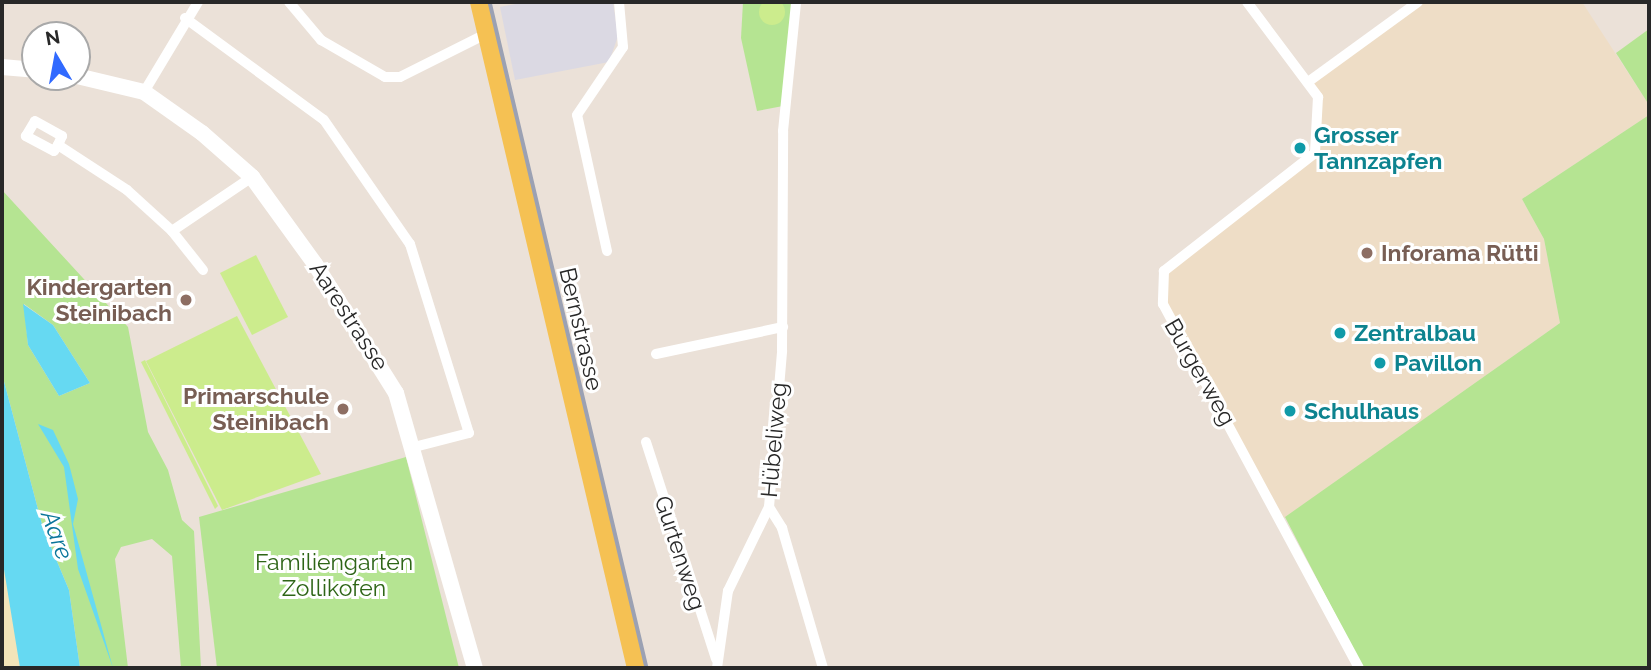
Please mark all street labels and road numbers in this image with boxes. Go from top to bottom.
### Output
street label: Aarestrasse [304,256,394,376]
street label: Bernstrasse [553,265,609,393]
street label: Burgerweg [1158,314,1242,430]
street label: Hübeliweg [755,381,793,499]
street label: Gurtenweg [649,492,711,614]

